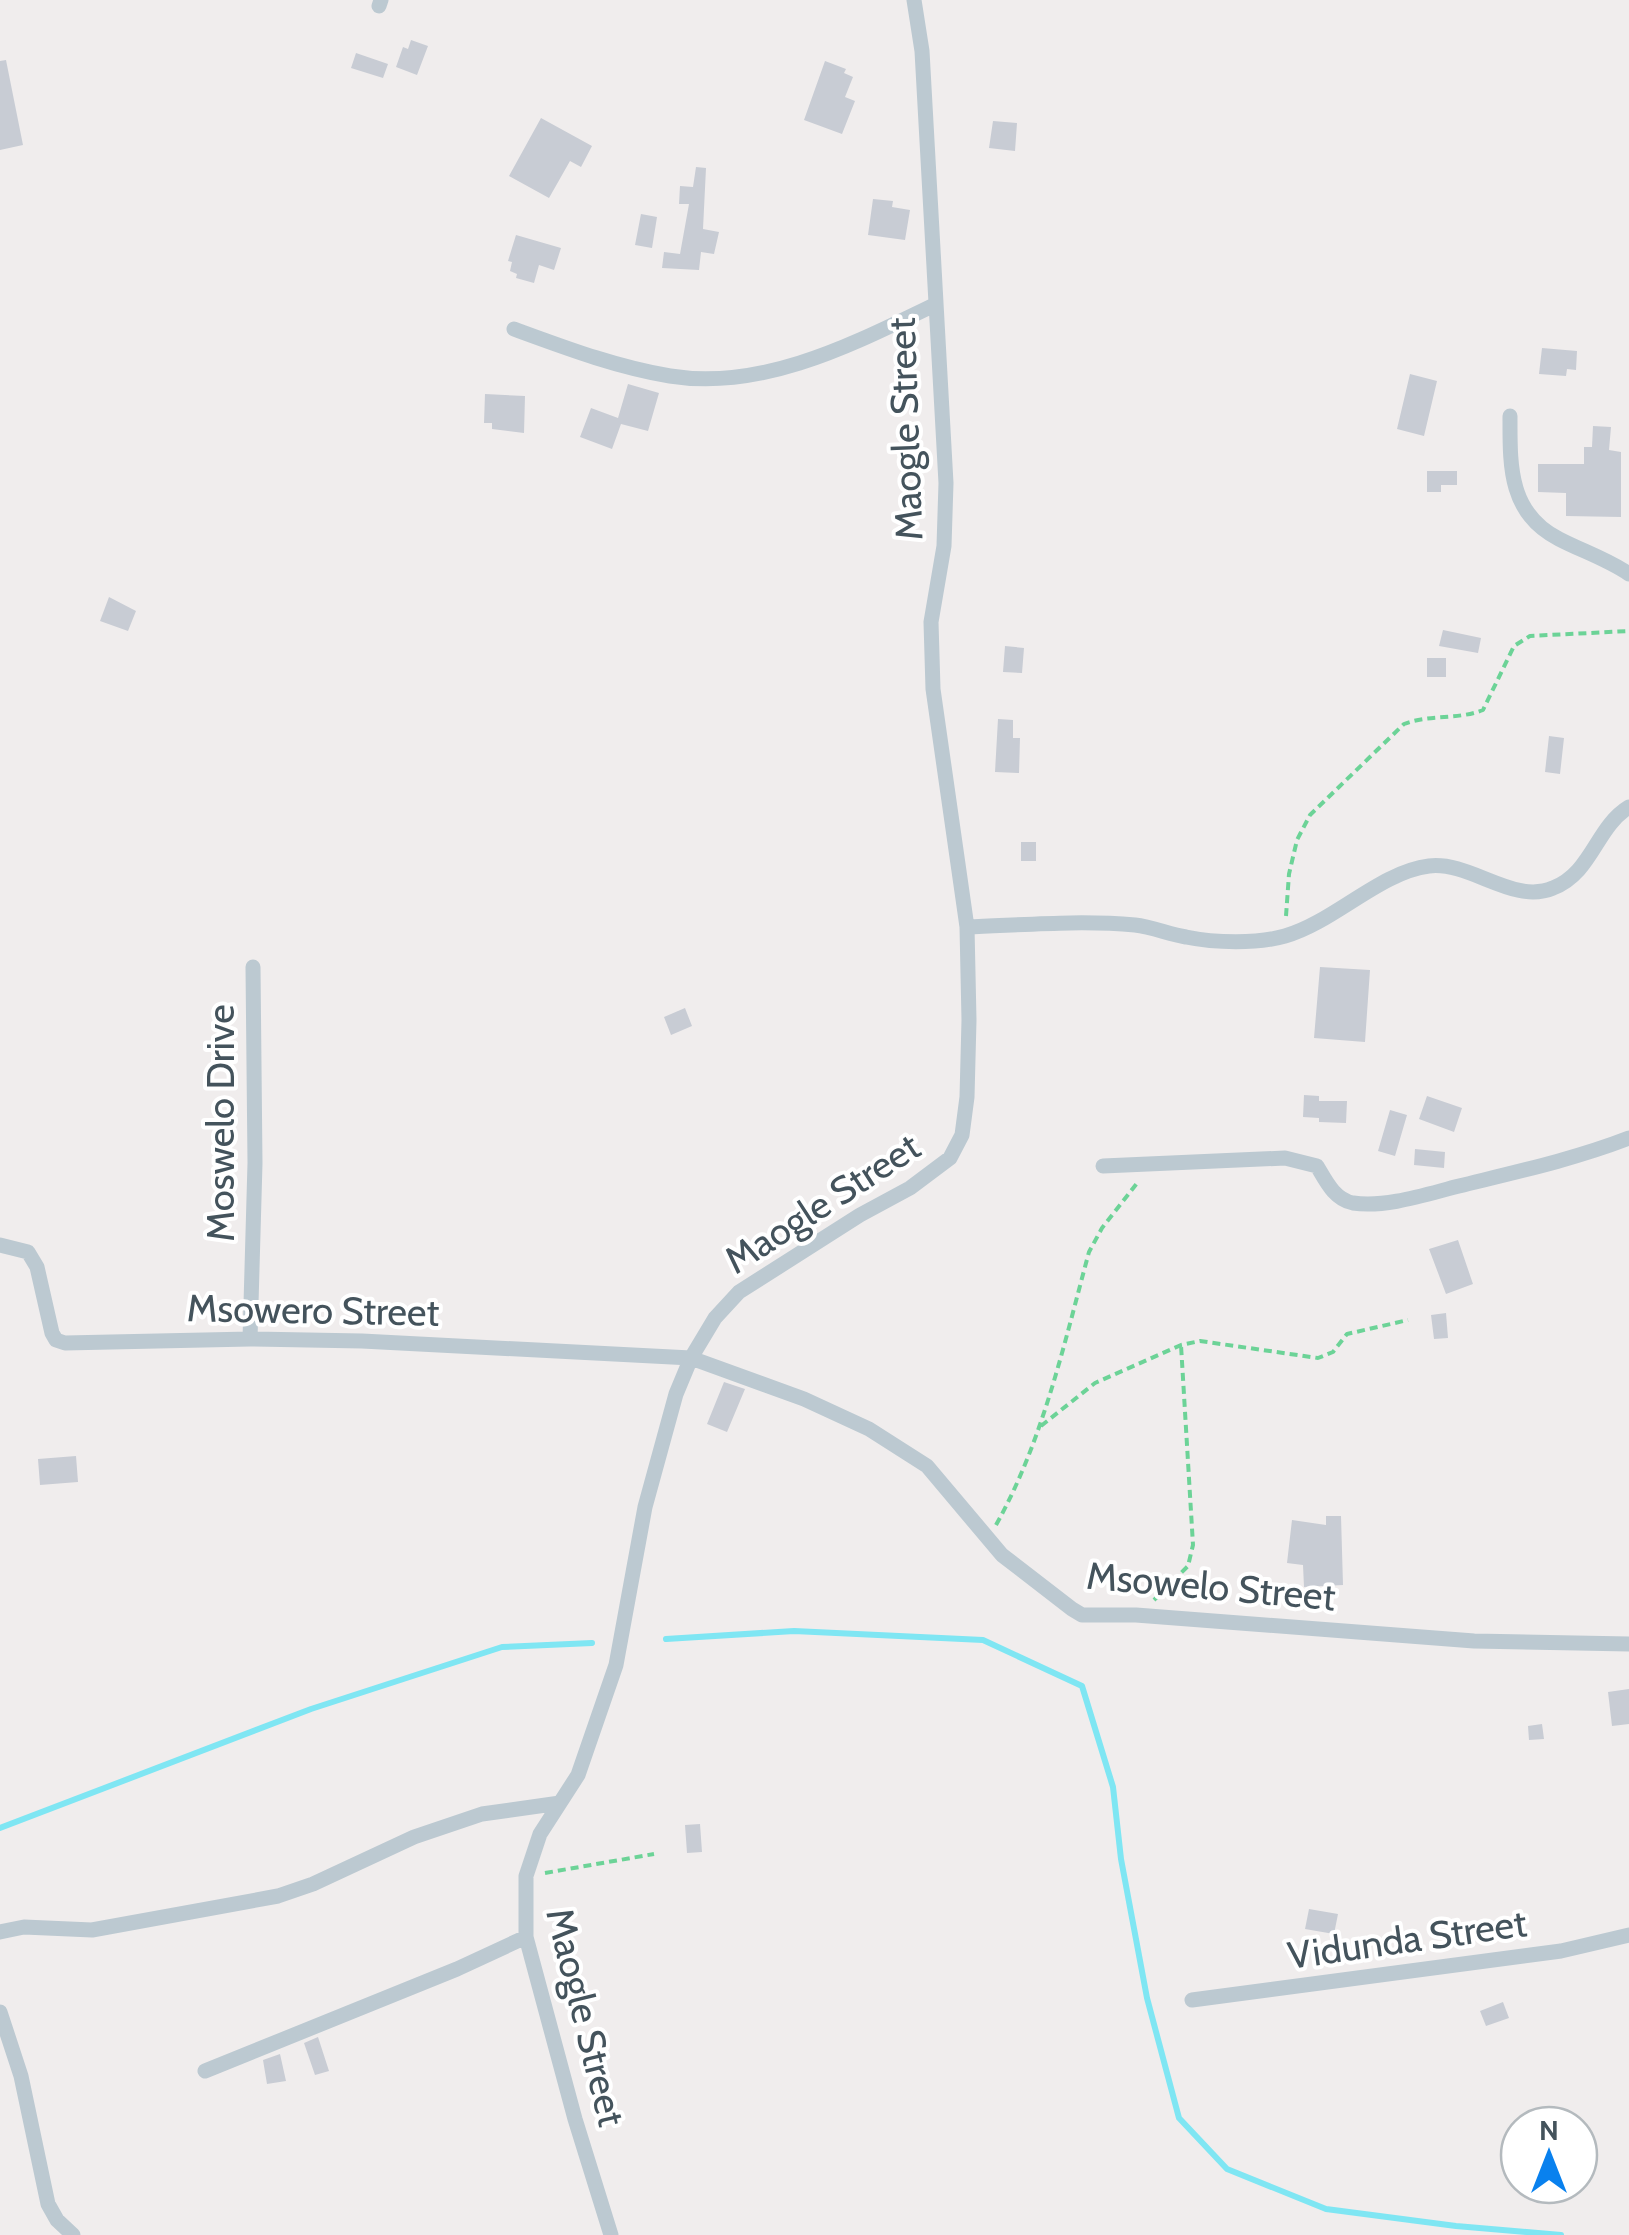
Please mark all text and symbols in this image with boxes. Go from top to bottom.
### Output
street label: Maogle Street [878,316,932,541]
street label: Moswelo Drive [197,1004,244,1242]
street label: Maogle Street [716,1122,929,1283]
street label: Msowero Street [186,1284,440,1336]
street label: Msowelo Street [1085,1552,1338,1620]
street label: Vidunda Street [1285,1899,1530,1979]
street label: Maogle Street [536,1903,636,2131]
north arrow [1499,2105,1599,2205]
text: N [1539,2113,1559,2147]

